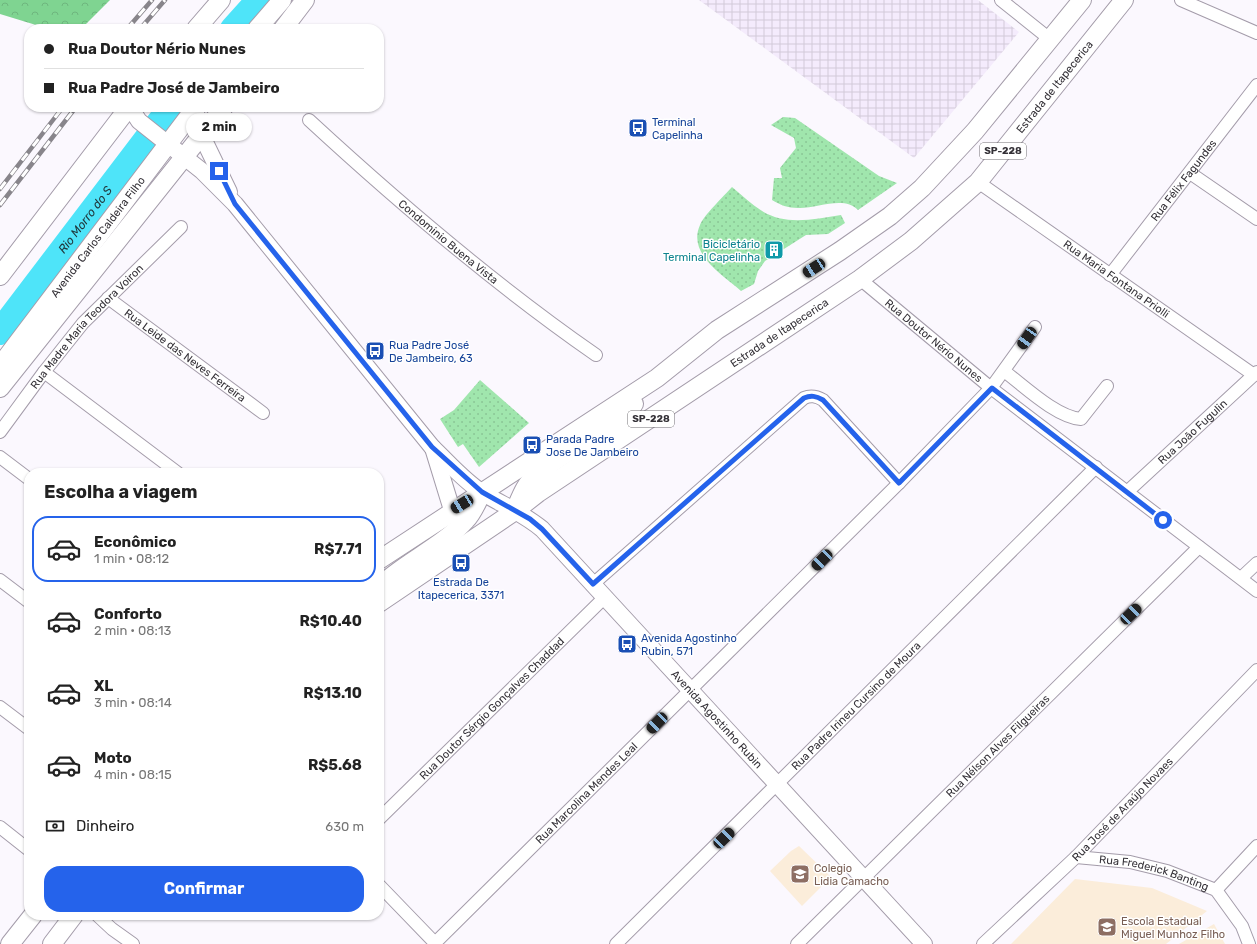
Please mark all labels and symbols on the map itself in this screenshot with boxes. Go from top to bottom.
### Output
street label: Estrada de Itapecerica [1013,38,1095,136]
callout: 2 min [186,113,252,141]
place label: Terminal Capelinha [652,116,703,142]
bus stop icon: Terminal Capelinha [627,117,649,139]
street label: Rua Félix Fagundes [1148,136,1219,223]
road number: SP-228 [980,143,1026,159]
route end [210,162,228,180]
street label: Avenida Carlos Caldeira Filho [48,174,148,300]
water label: Rio Morro do S [55,183,116,256]
street label: Condominio Buena Vista [396,197,501,286]
street label: Rua Maria Fontana Priolli [1061,237,1172,320]
place label: Bicicletário Terminal Capelinha [663,238,760,264]
building icon: Bicicletário Terminal Capelinha [763,239,785,261]
car [801,256,827,280]
street label: Rua Madre Maria Teodora Voiron [28,261,146,391]
street label: Estrada de Itapecerica [728,295,831,370]
street label: Rua Doutor Nério Nunes [882,296,985,385]
street label: Rua Leide das Neves Ferreira [122,306,248,404]
car [1015,325,1039,351]
place label: Rua Padre José De Jambeiro, 63 [389,339,473,365]
bus stop icon: Rua Padre José De Jambeiro, 63 [364,340,386,362]
street label: Rua João Fugulin [1155,397,1230,467]
road number: SP-228 [628,411,674,427]
place label: Parada Padre Jose De Jambeiro [546,433,639,459]
bus stop icon: Parada Padre Jose De Jambeiro [521,434,543,456]
car [449,493,475,515]
route start [1154,511,1172,529]
car [809,547,835,573]
bus stop icon: Estrada De Itapecerica, 3371 [450,552,472,574]
place label: Estrada De Itapecerica, 3371 [418,576,504,602]
car [1118,601,1144,627]
place label: Avenida Agostinho Rubin, 571 [641,632,737,658]
bus stop icon: Avenida Agostinho Rubin, 571 [616,633,638,655]
street label: Rua Doutor Sérgio Gonçalves Chaddad [417,634,567,782]
street label: Rua Padre Irineu Cursino de Moura [789,639,923,773]
street label: Avenida Agostinho Rubin [669,667,765,771]
street label: Rua Nélson Alves Filgueiras [943,692,1052,800]
car [644,710,670,736]
street label: Rua Marcolina Mendes Leal [533,740,640,846]
street label: Rua José de Araújo Novaes [1069,754,1176,864]
car [711,825,737,851]
street label: Rua Frederick Banting [1099,853,1211,893]
place label: Colegio Lidia Camacho [814,862,889,888]
school or university icon: Colegio Lidia Camacho [789,863,811,885]
place label: Escola Estadual Miguel Munhoz Filho [1121,915,1225,941]
school or university icon: Escola Estadual Miguel Munhoz Filho [1096,916,1118,938]

